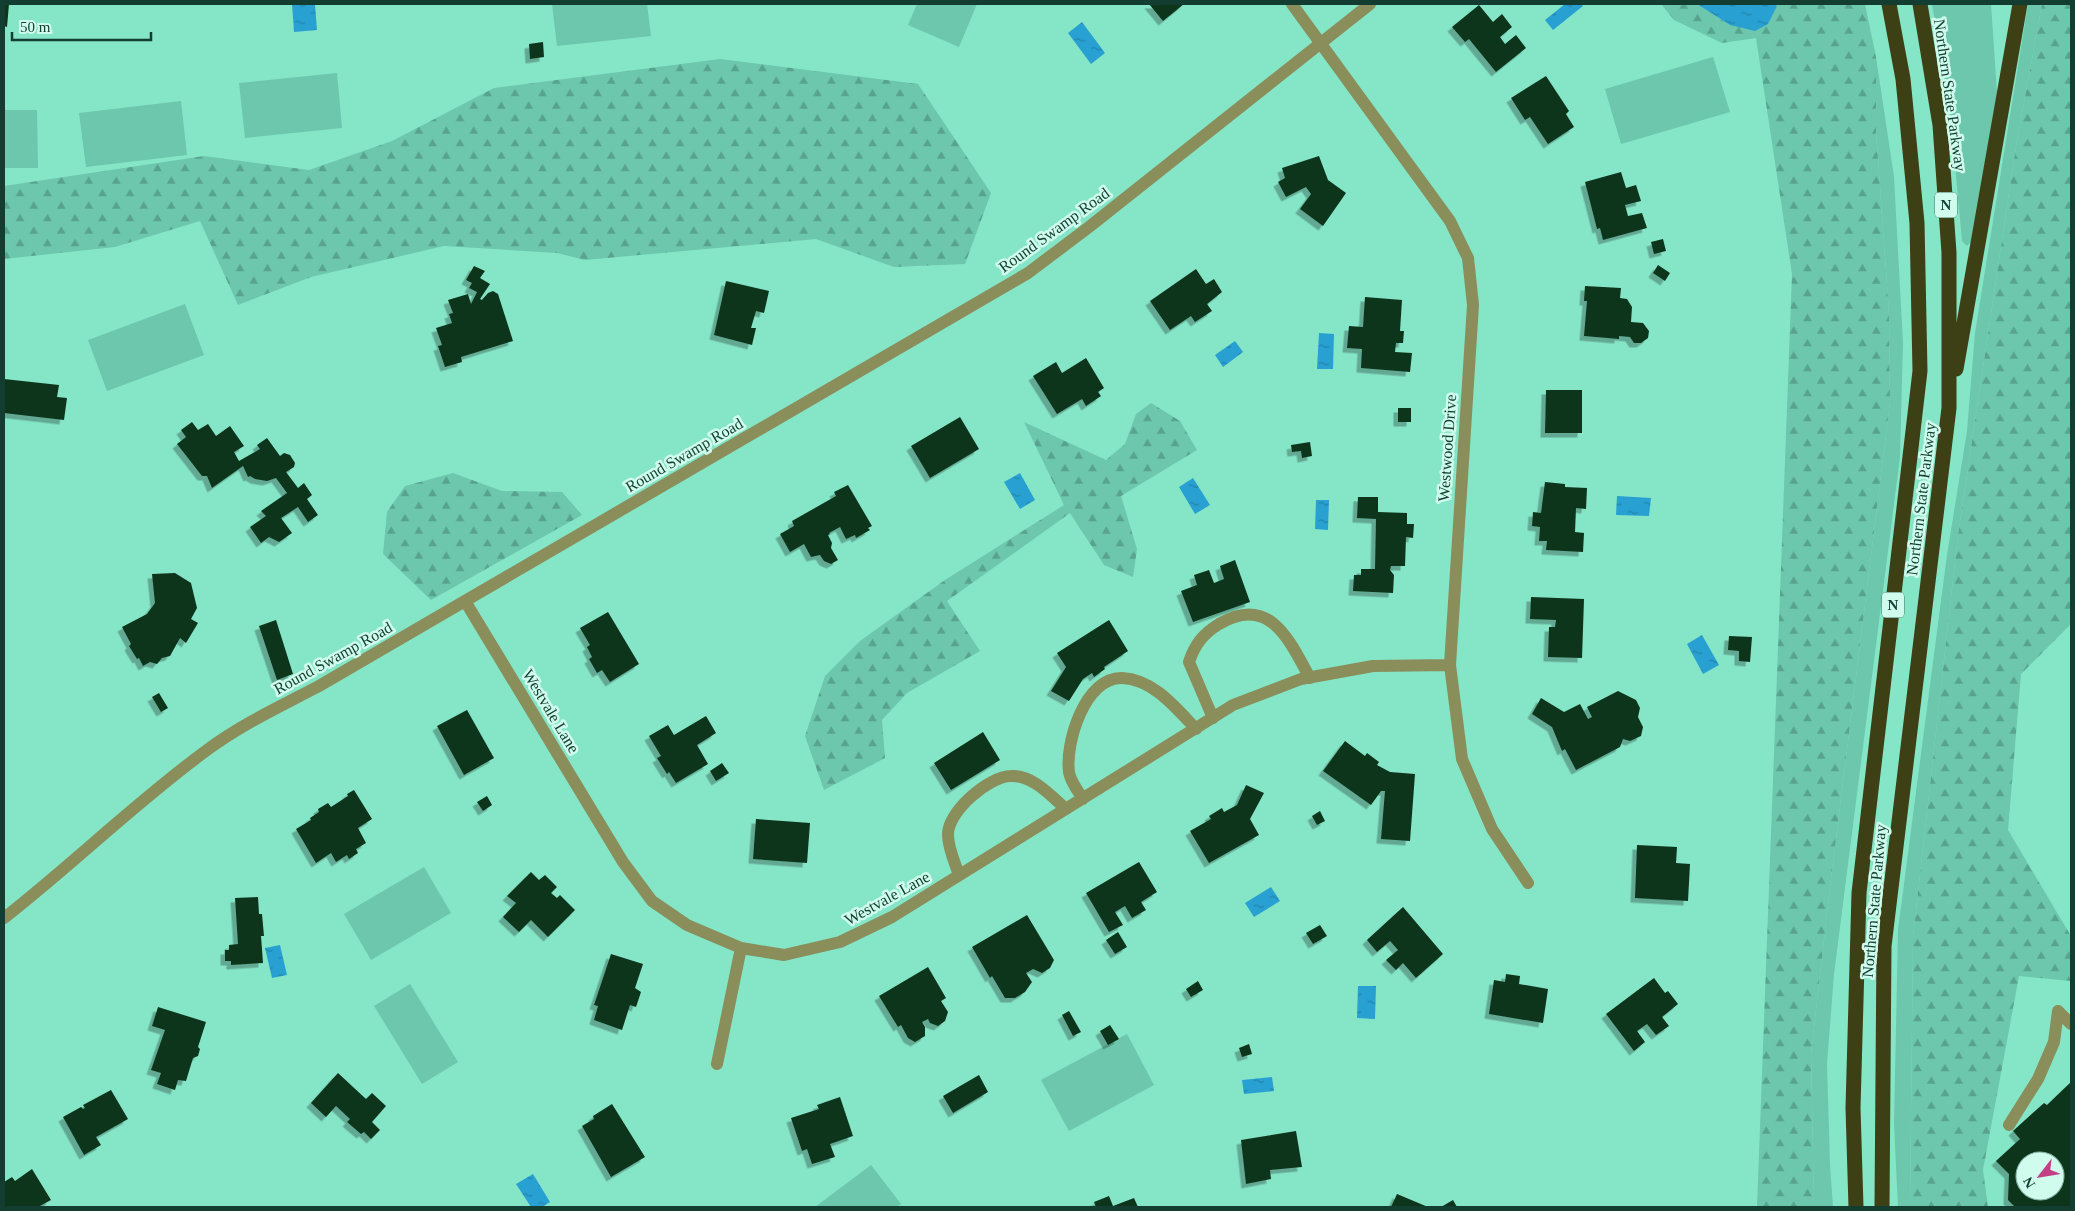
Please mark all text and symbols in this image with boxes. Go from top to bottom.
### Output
scale bar [12,10,151,42]
street label: Northern State Parkway [1930,18,1969,172]
text: 50 m [20,19,51,35]
street label: Round Swamp Road [995,184,1113,277]
road number: N [1935,192,1957,218]
street label: Westwood Drive [1435,394,1459,502]
street label: Round Swamp Road [622,415,746,496]
street label: Northern State Parkway [1903,422,1940,576]
road number: N [1882,592,1904,618]
street label: Round Swamp Road [271,618,396,698]
street label: Westvale Lane [519,666,583,756]
street label: Northern State Parkway [1859,824,1890,978]
street label: Westvale Lane [842,868,932,928]
north arrow [2015,1151,2065,1201]
text: N [2020,1174,2038,1191]

